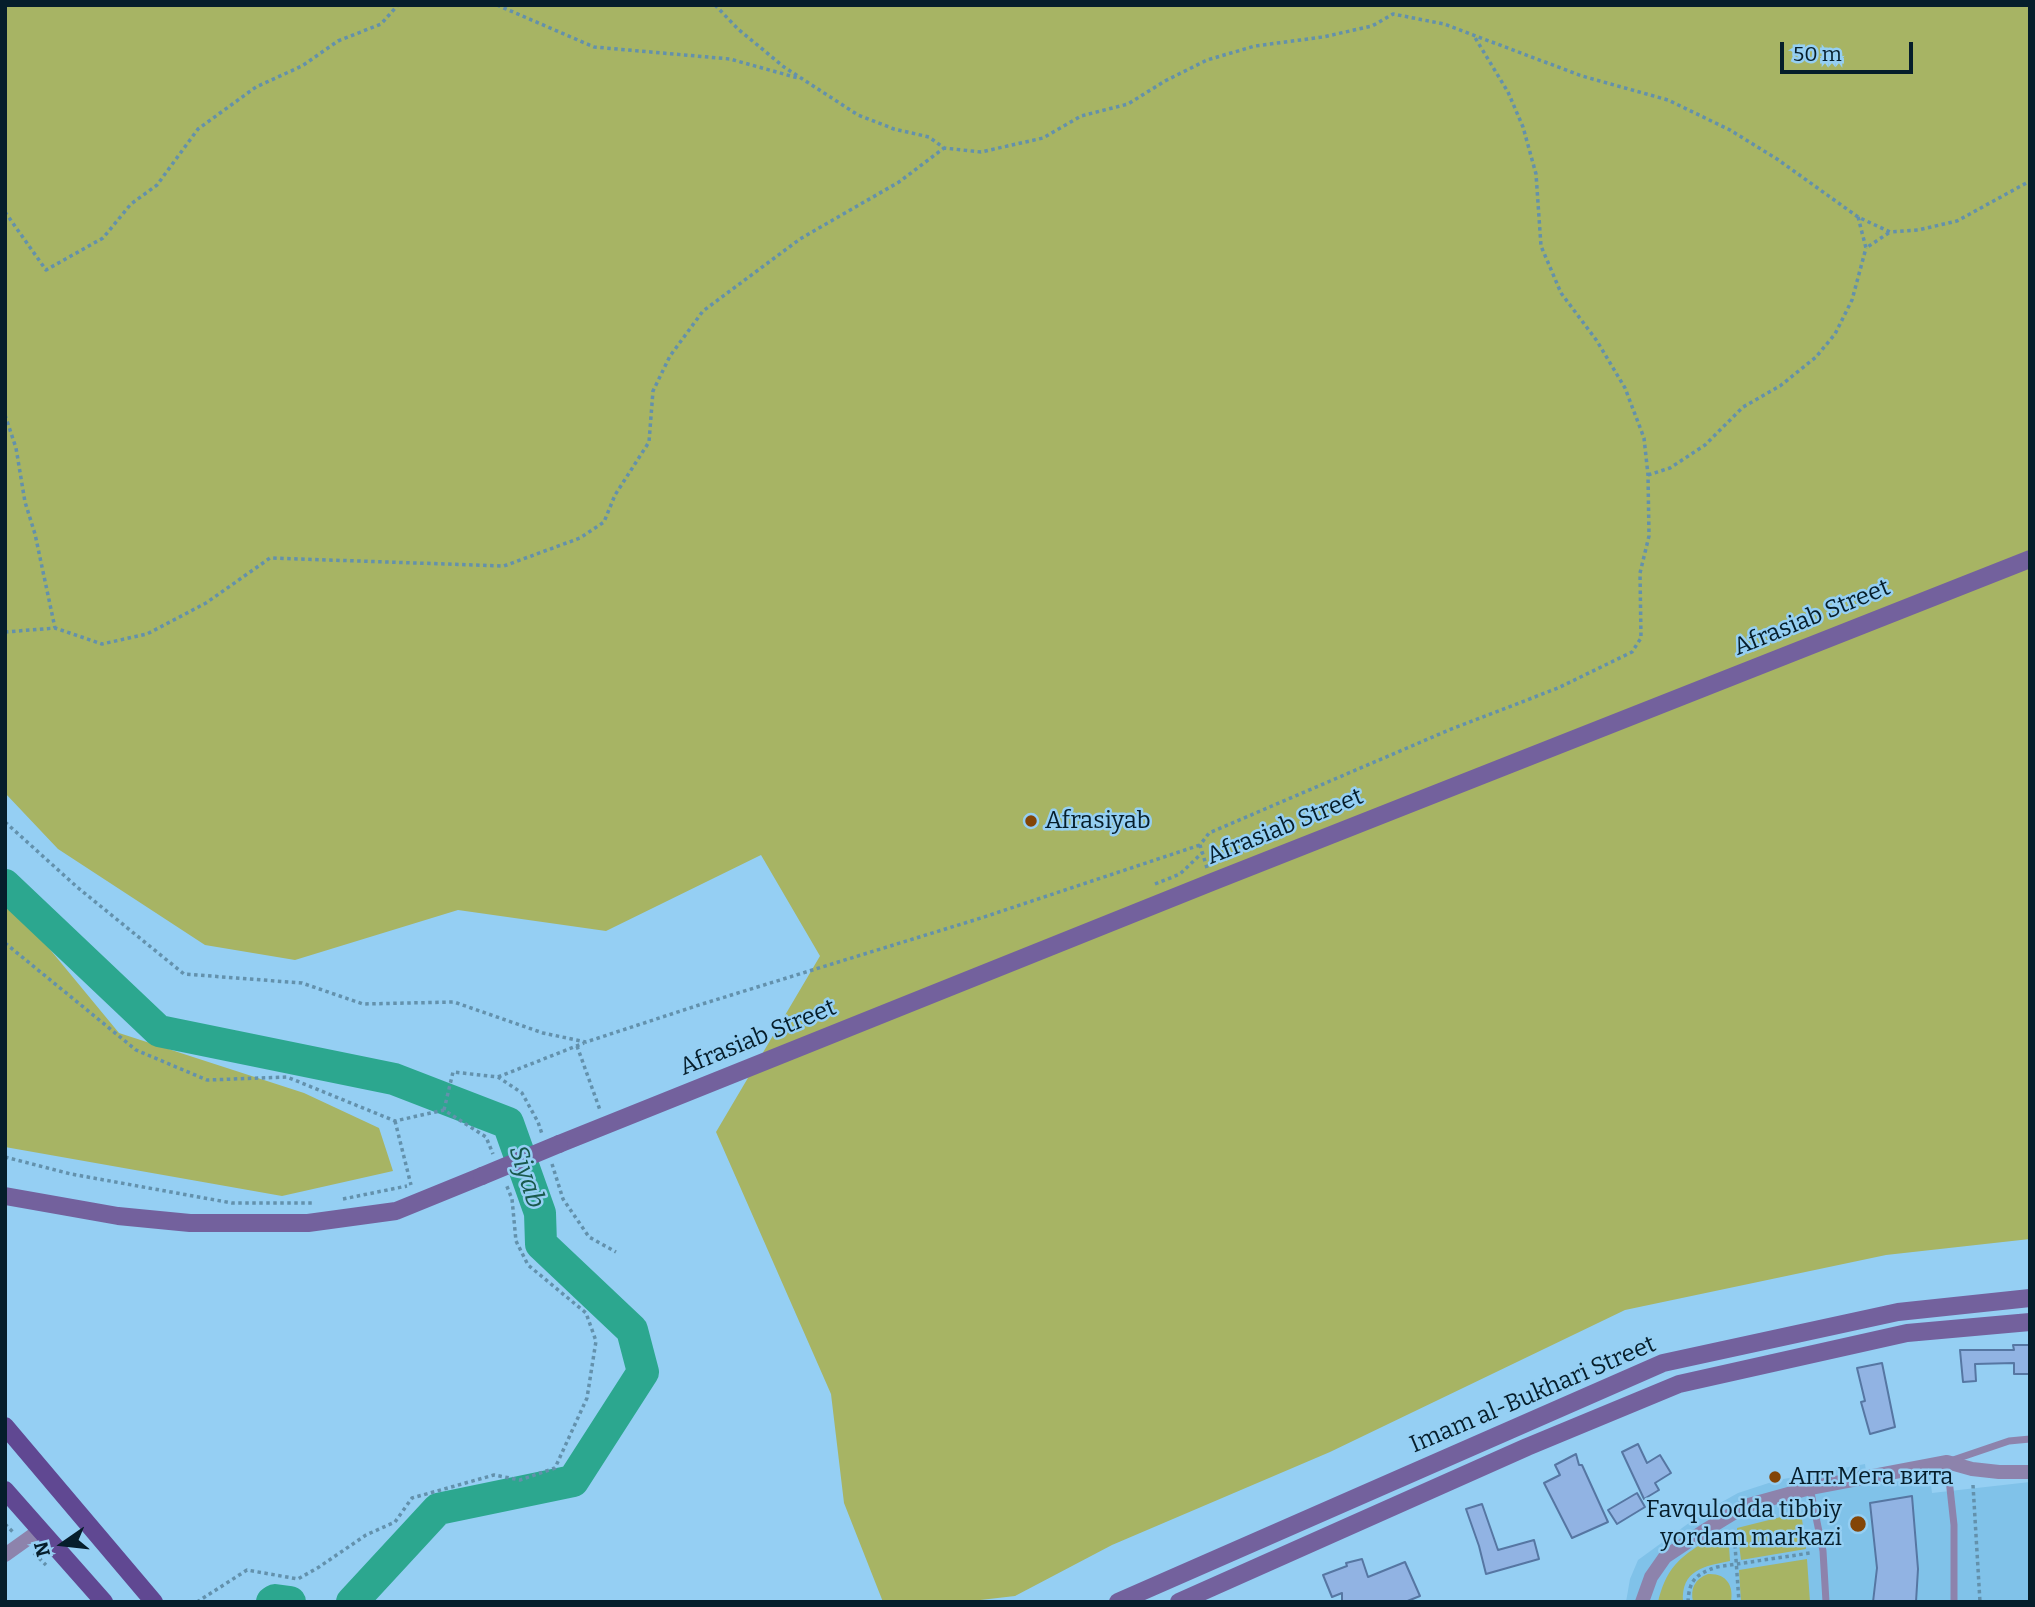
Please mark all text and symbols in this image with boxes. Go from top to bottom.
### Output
scale bar [1783,28,1916,72]
text: 50 m [1793,41,1842,67]
street label: Afrasiab Street [1730,574,1894,662]
street label: Afrasiab Street [1203,783,1367,871]
place label: Afrasiyab [1045,807,1151,835]
marker: Afrasiyab [1023,813,1039,829]
street label: Afrasiab Street [676,994,840,1082]
water label: Siyab [501,1142,551,1212]
street label: Imam al-Bukhari Street [1406,1330,1660,1460]
place label: Апт.Мега вита [1789,1463,1953,1491]
marker: Апт.Мега вита [1767,1469,1783,1485]
place label: Favqulodda tibbiy yordam markazi [1646,1496,1842,1552]
north arrow [28,1509,98,1579]
marker: Favqulodda tibbiy yordam markazi [1848,1514,1868,1534]
text: N [29,1539,55,1559]

